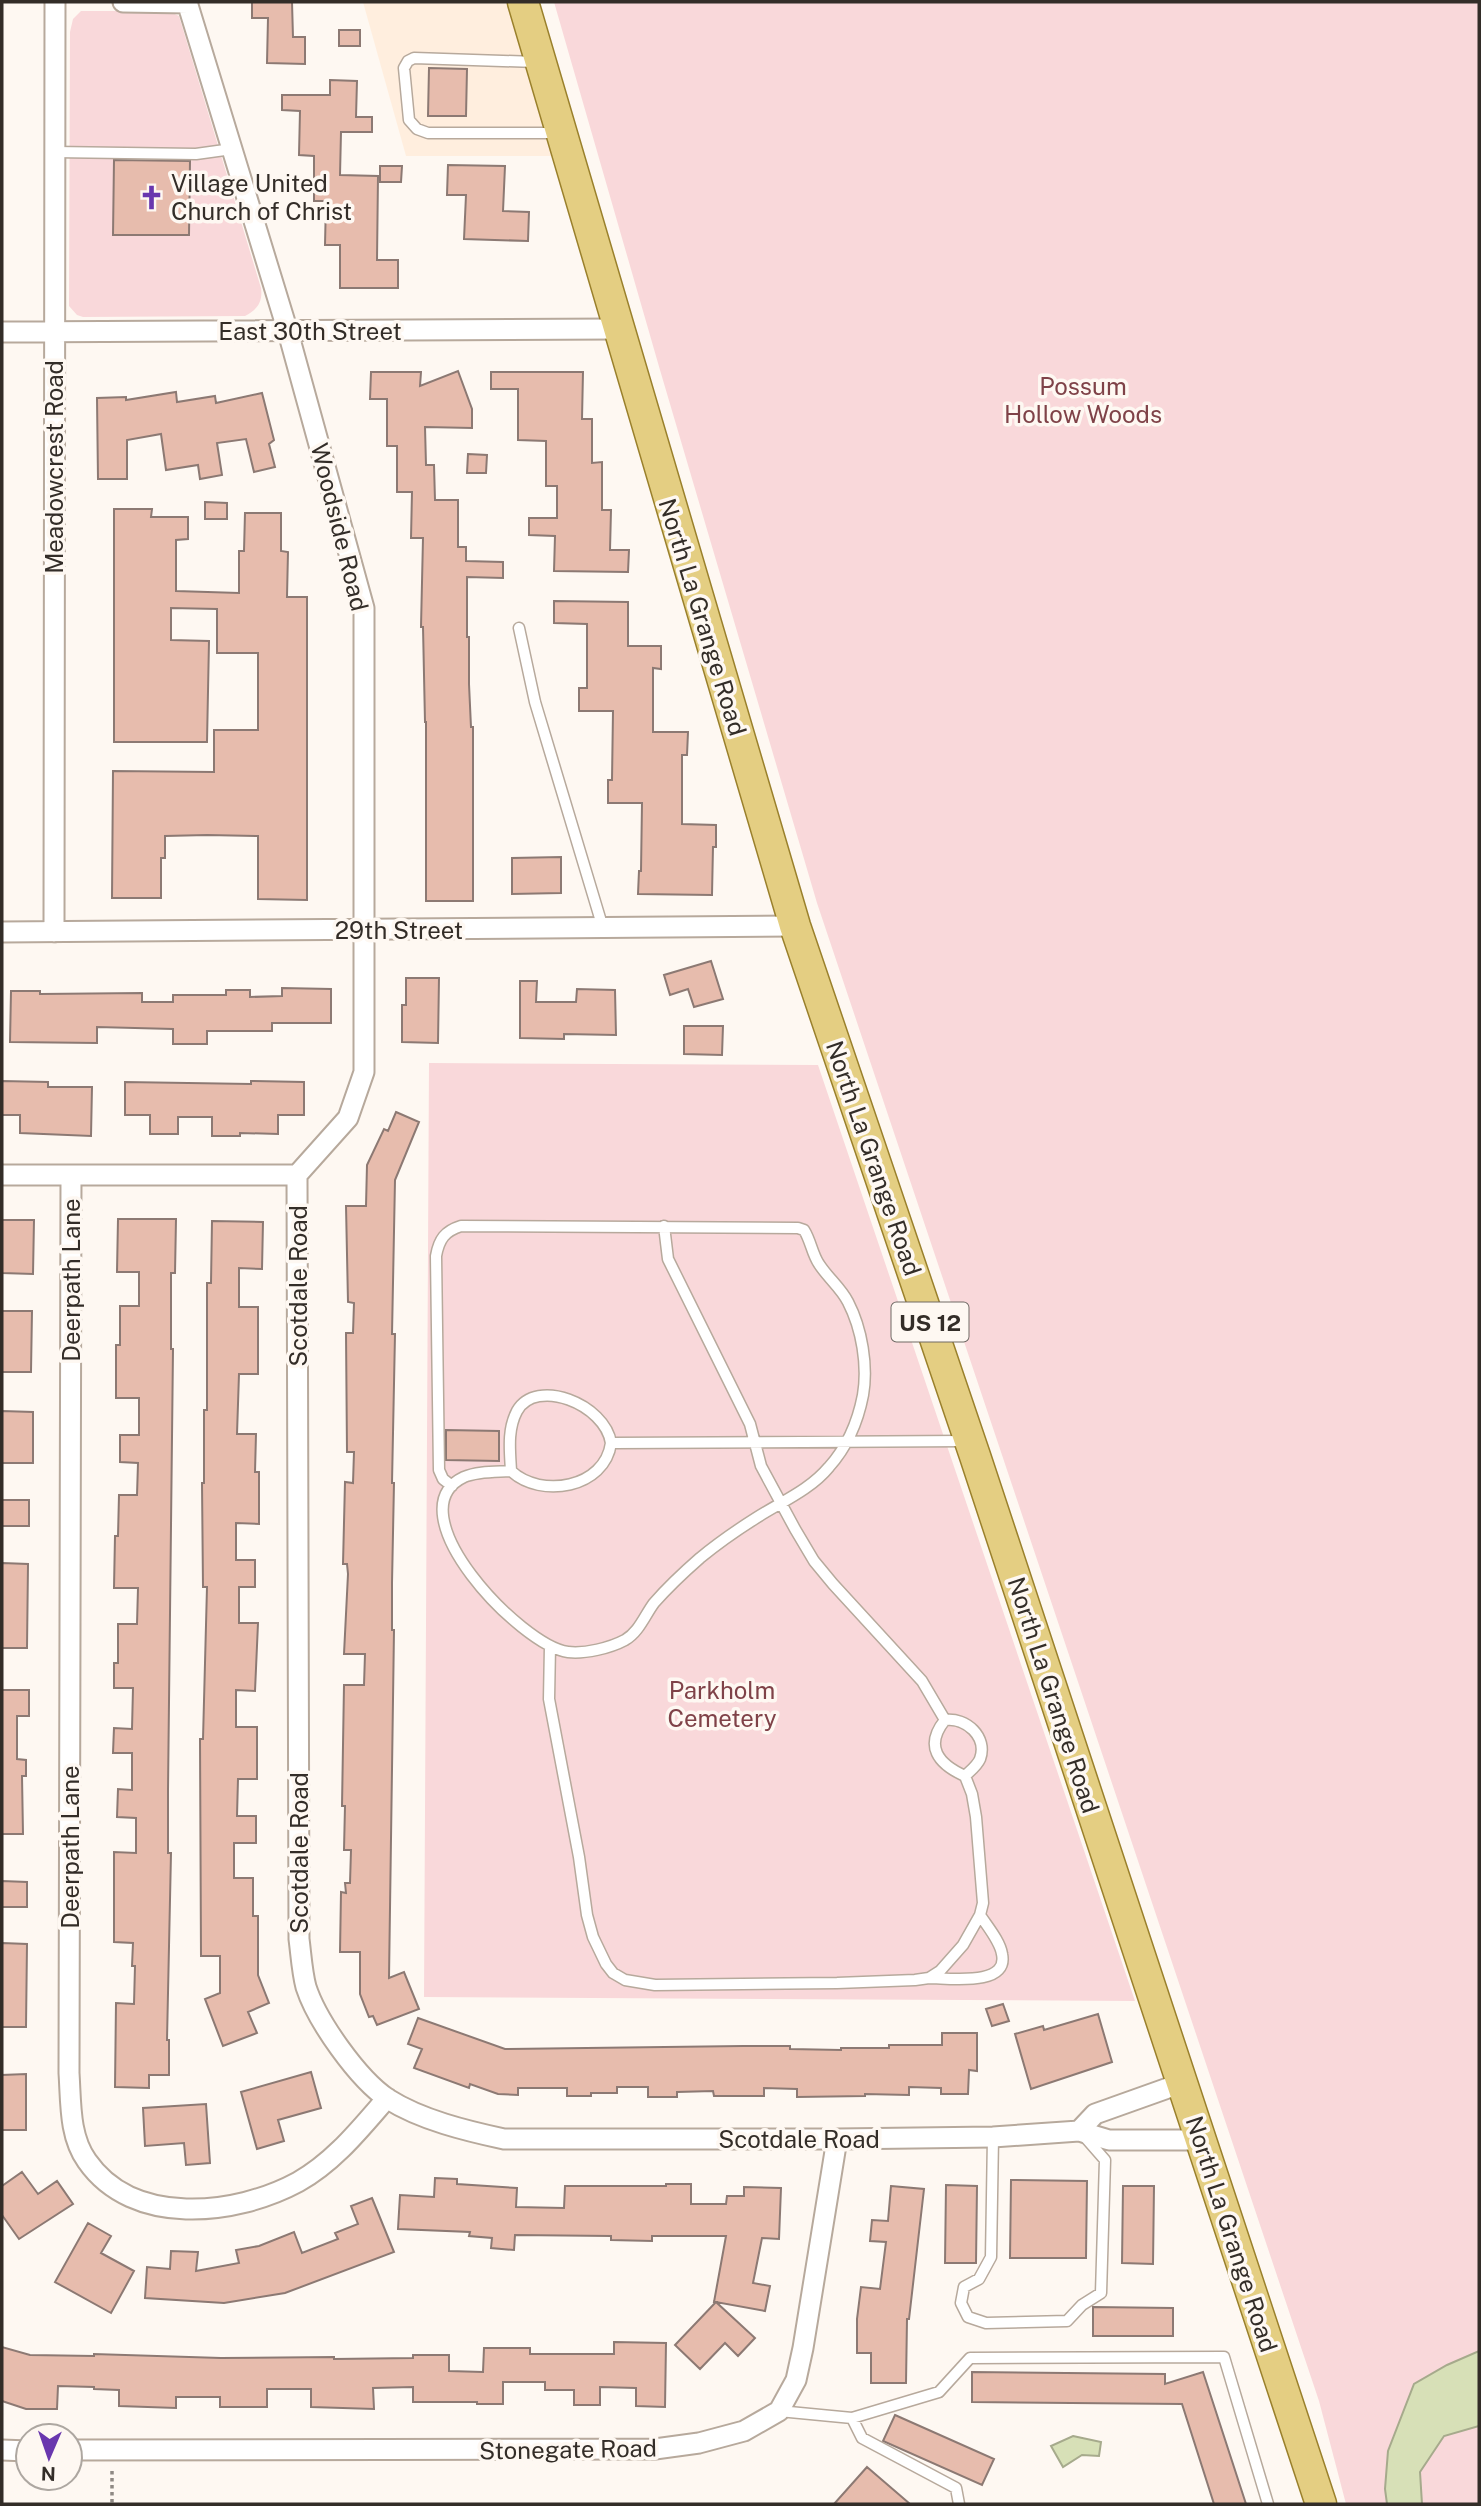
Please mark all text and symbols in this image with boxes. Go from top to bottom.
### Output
place label: Village United Church of Christ [171,169,352,225]
church icon: Village United Church of Christ [137,183,165,211]
street label: East 30th Street [218,317,402,345]
street label: Meadowcrest Road [40,360,68,574]
park label: Possum Hollow Woods [1004,372,1162,428]
street label: Woodside Road [306,440,374,614]
street label: North La Grange Road [654,495,752,739]
street label: 29th Street [335,916,463,944]
street label: North La Grange Road [821,1037,927,1279]
street label: Deerpath Lane [57,1198,85,1362]
street label: Scotdale Road [284,1205,312,1367]
road number: US 12 [892,1302,968,1342]
street label: North La Grange Road [1003,1573,1105,1817]
park label: Parkholm Cemetery [667,1676,777,1732]
street label: Deerpath Lane [56,1765,84,1929]
street label: Scotdale Road [285,1772,313,1934]
street label: North La Grange Road [1181,2112,1283,2356]
street label: Scotdale Road [718,2125,880,2153]
north arrow [14,2422,84,2492]
street label: Stonegate Road [479,2433,657,2465]
text: N [41,2463,56,2485]

